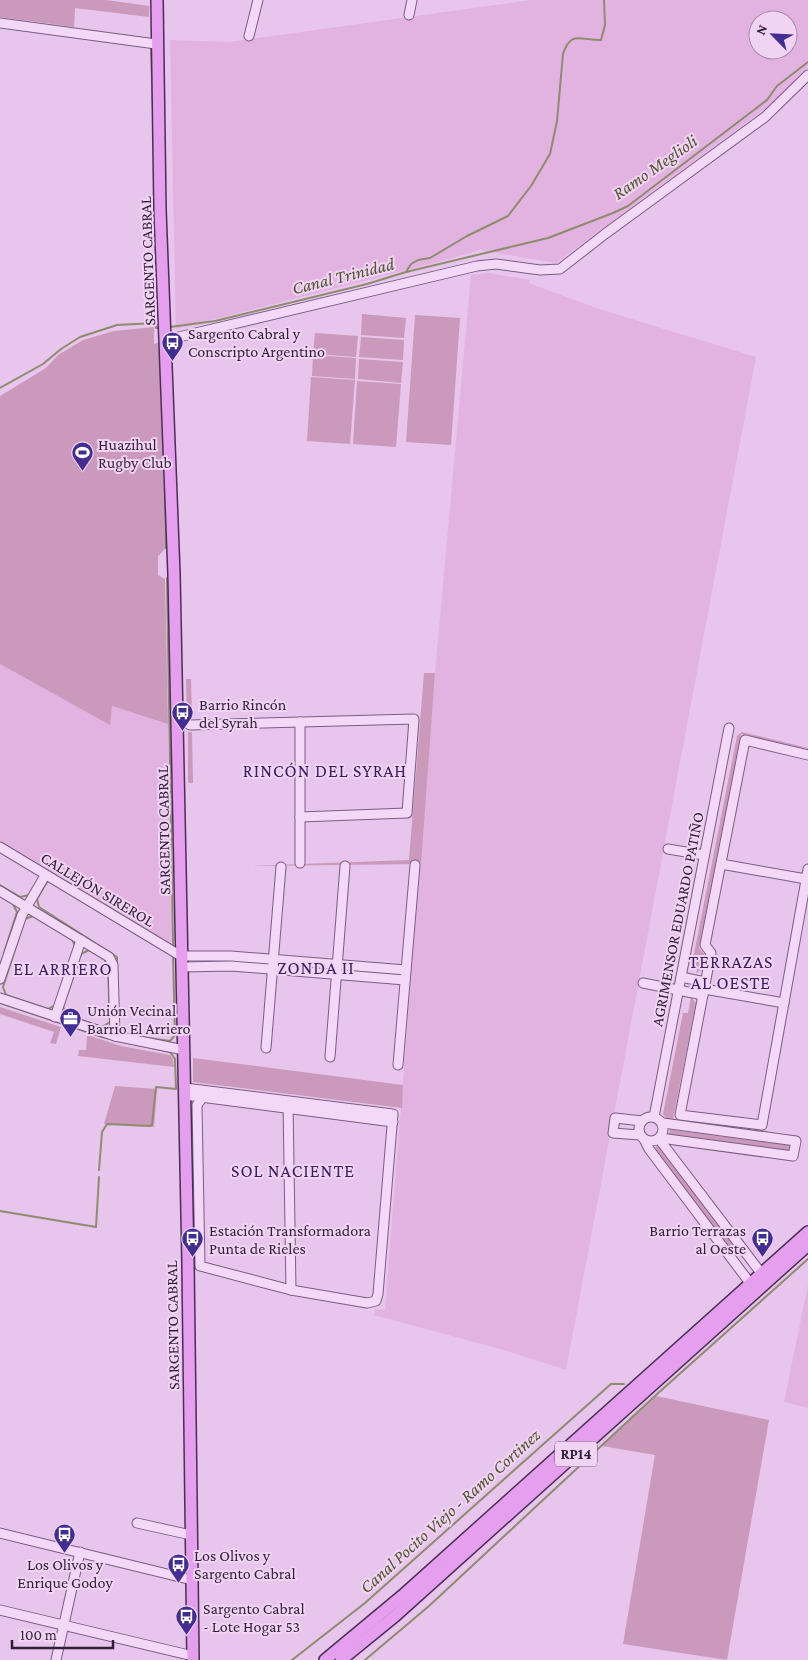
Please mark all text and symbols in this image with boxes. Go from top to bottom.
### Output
north arrow [748,10,798,60]
text: N [752,22,771,37]
water label: Ramo Meglioli [609,131,701,203]
street label: SARGENTO CABRAL [137,196,158,326]
water label: Canal Trinidad [290,254,397,298]
place label: Sargento Cabral y Conscripto Argentino [188,325,325,361]
bus stop icon: Sargento Cabral y Conscripto Argentino [160,330,184,361]
place label: Huazihul Rugby Club [98,436,172,472]
sports icon: Huazihul Rugby Club [70,441,94,472]
place label: Barrio Rincón del Syrah [199,696,287,732]
bus stop icon: Barrio Rincón del Syrah [171,701,195,732]
district label: RINCÓN DEL SYRAH [243,761,407,781]
street label: SARGENTO CABRAL [154,765,173,895]
street label: AGRIMENSOR EDUARDO PATIÑO [648,810,707,1028]
street label: CALLEJÓN SIREROL [37,849,158,931]
district label: TERRAZAS AL OESTE [688,952,774,993]
district label: ZONDA II [277,958,355,978]
district label: EL ARRIERO [13,959,113,979]
place label: Unión Vecinal Barrio El Arriero [87,1002,191,1037]
office icon: Unión Vecinal Barrio El Arriero [59,1007,83,1038]
district label: SOL NACIENTE [231,1161,355,1181]
place label: Estación Transformadora Punta de Rieles [209,1222,372,1257]
place label: Barrio Terrazas al Oeste [649,1222,746,1257]
bus stop icon: Estación Transformadora Punta de Rieles [181,1227,205,1258]
bus stop icon: Barrio Terrazas al Oeste [750,1227,774,1258]
street label: SARGENTO CABRAL [163,1260,182,1390]
water label: Canal Pocito Viejo - Ramo Cortinez [356,1425,545,1598]
road number: RP14 [555,1442,597,1466]
bus stop icon: Los Olivos y Enrique Godoy [53,1523,77,1554]
place label: Los Olivos y Sargento Cabral [194,1547,296,1583]
bus stop icon: Los Olivos y Sargento Cabral [166,1552,190,1583]
place label: Los Olivos y Enrique Godoy [17,1556,113,1592]
place label: Sargento Cabral - Lote Hogar 53 [203,1600,305,1636]
bus stop icon: Sargento Cabral - Lote Hogar 53 [175,1605,199,1636]
scale bar [12,1618,114,1650]
text: 100 m [20,1627,57,1643]

